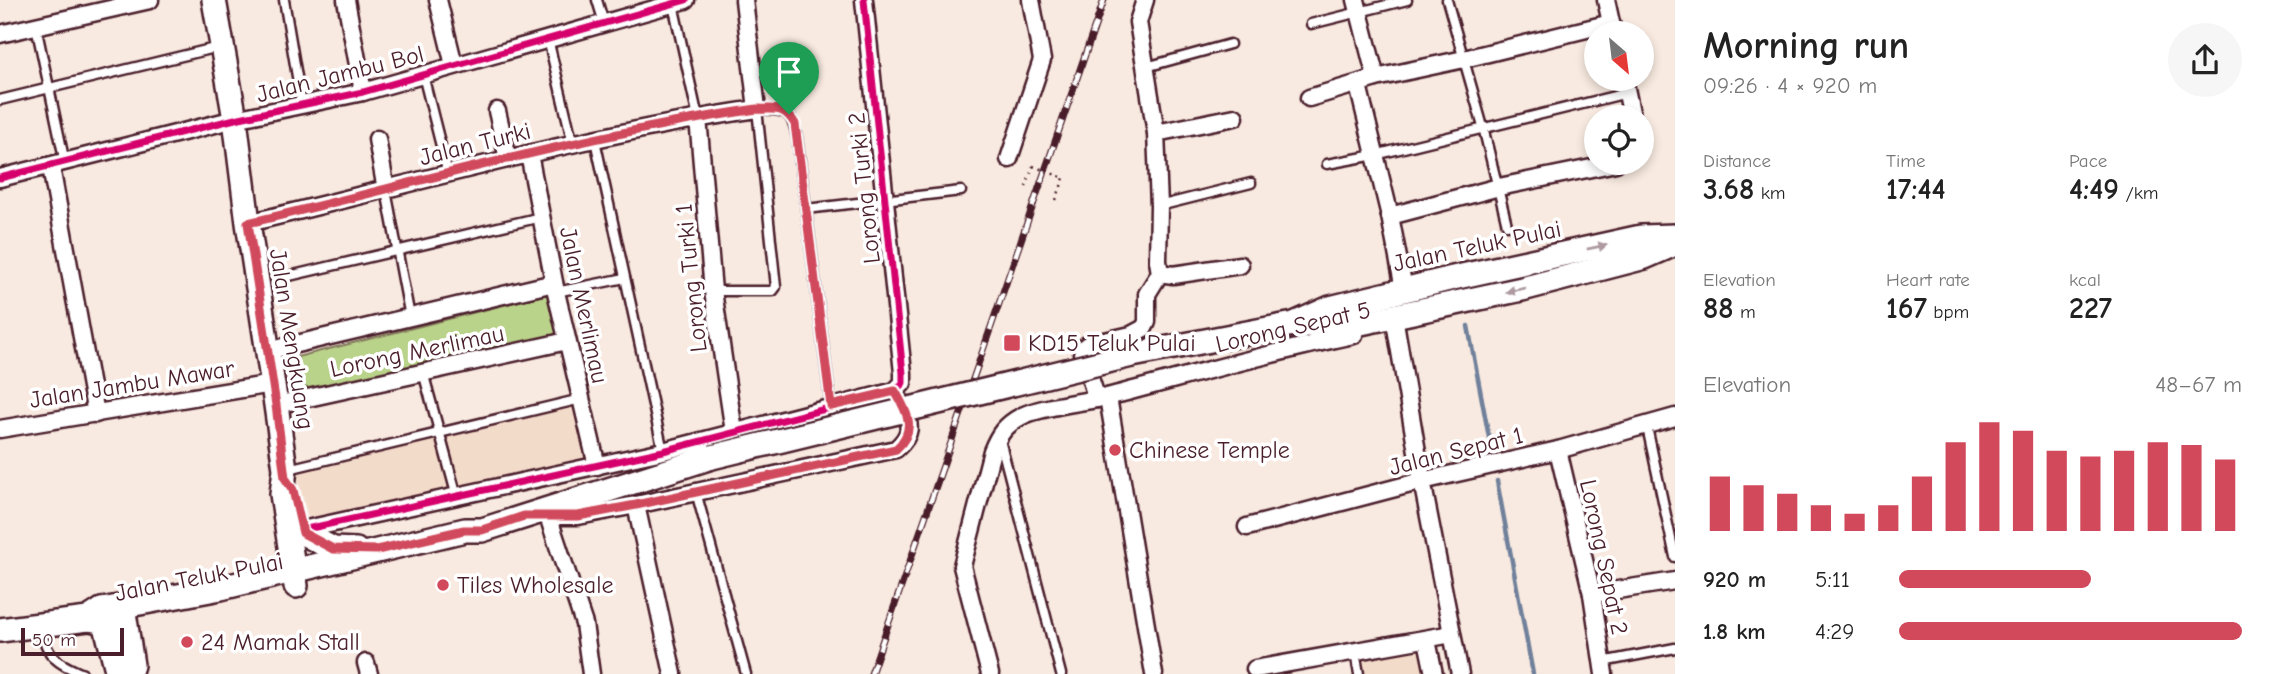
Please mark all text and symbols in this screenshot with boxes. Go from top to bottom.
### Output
north arrow [1584,21,1654,91]
map controls [1584,21,1654,175]
button: share [2168,23,2242,97]
text: Morning run [1703,24,1909,68]
street label: Jalan Jambu Bol [253,40,427,108]
pin [759,42,819,114]
icon: arrive [770,53,808,91]
text: 09:26 · 4 × 920 m [1703,72,1877,99]
button: locate [1584,105,1654,175]
street label: Lorong Turki 2 [842,111,886,265]
street label: Jalan Turki [416,117,534,171]
text: Distance [1703,150,1771,172]
text: Time [1886,150,1925,172]
text: Pace [2069,150,2107,172]
text: 3.68 [1703,172,1754,207]
text: 17:44 [1886,172,1946,207]
text: 4:49 [2069,172,2119,207]
text: km [1754,182,1786,204]
text: /km [2119,182,2159,204]
street label: Lorong Turki 1 [669,202,713,354]
street label: Jalan Teluk Pulai [1391,215,1563,277]
street label: Jalan Merlimau [554,224,614,386]
one-way arrow [1586,241,1608,252]
street label: Jalan Mengkuang [264,247,320,431]
text: Elevation [1703,269,1776,291]
text: Heart rate [1886,269,1970,291]
text: kcal [2069,269,2101,291]
one-way arrow [1505,285,1527,296]
text: 88 [1703,291,1734,326]
text: 167 [1886,291,1927,326]
text: 227 [2069,291,2112,326]
street label: Lorong Sepat 5 [1213,296,1373,358]
text: m [1734,301,1756,323]
text: bpm [1927,301,1969,323]
street label: Lorong Merlimau [328,319,506,383]
place label: KD15 Teluk Pulai [1028,329,1196,357]
marker: KD15 Teluk Pulai [1002,333,1022,353]
street label: Jalan Jambu Mawar [28,354,237,414]
text: Elevation [1703,371,1791,398]
text: 48–67 m [2155,371,2242,398]
street label: Jalan Sepat 1 [1386,421,1526,481]
place label: Chinese Temple [1129,436,1290,464]
marker: Chinese Temple [1107,442,1123,458]
street label: Lorong Sepat 2 [1574,477,1634,637]
street label: Jalan Teluk Pulai [112,547,286,607]
text: 920 m [1703,566,1766,593]
text: 5:11 [1815,566,1850,593]
place label: Tiles Wholesale [457,571,613,599]
marker: Tiles Wholesale [435,577,451,593]
text: 1.8 km [1703,618,1766,645]
text: 4:29 [1815,618,1855,645]
scale bar [21,625,124,657]
place label: 24 Mamak Stall [201,628,360,656]
text: 50 m [32,629,76,651]
marker: 24 Mamak Stall [179,634,195,650]

